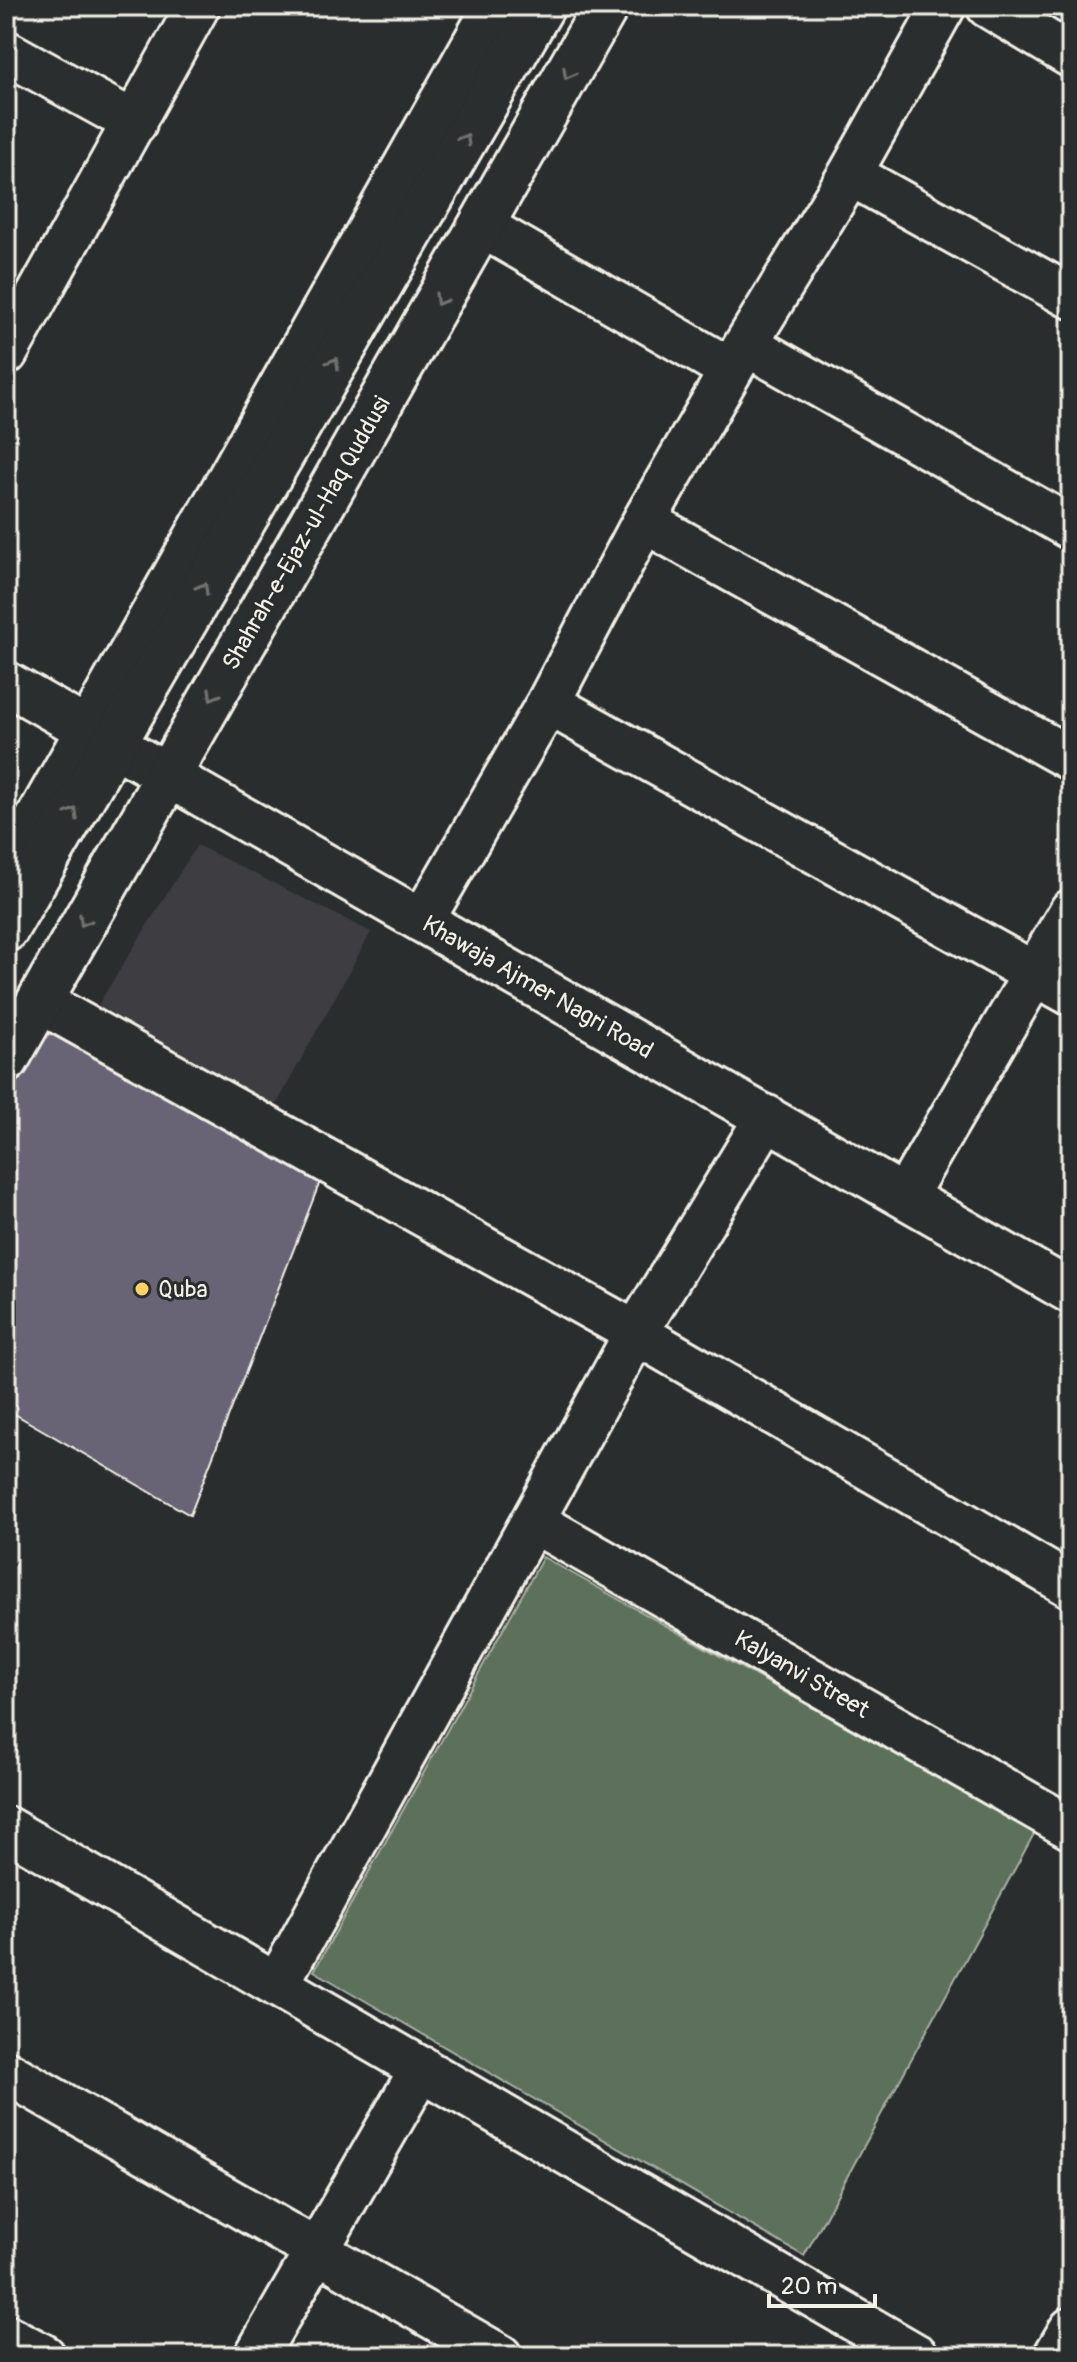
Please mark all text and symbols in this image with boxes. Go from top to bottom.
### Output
one-way arrow [563,66,578,80]
one-way arrow [455,133,471,148]
one-way arrow [434,291,450,306]
one-way arrow [324,358,340,372]
street label: Shahrah-e-Ejaz-ul-Haq Quddusi [216,391,397,675]
one-way arrow [193,582,209,597]
one-way arrow [207,687,222,702]
one-way arrow [63,807,79,822]
street label: Khawaja Ajmer Nagri Road [417,910,658,1065]
one-way arrow [78,913,94,927]
place label: Quba [158,1275,208,1304]
marker: Quba [133,1280,151,1298]
street label: Kalyanvi Street [729,1624,875,1725]
scale bar [769,2258,875,2308]
text: 20 m [781,2272,837,2301]

